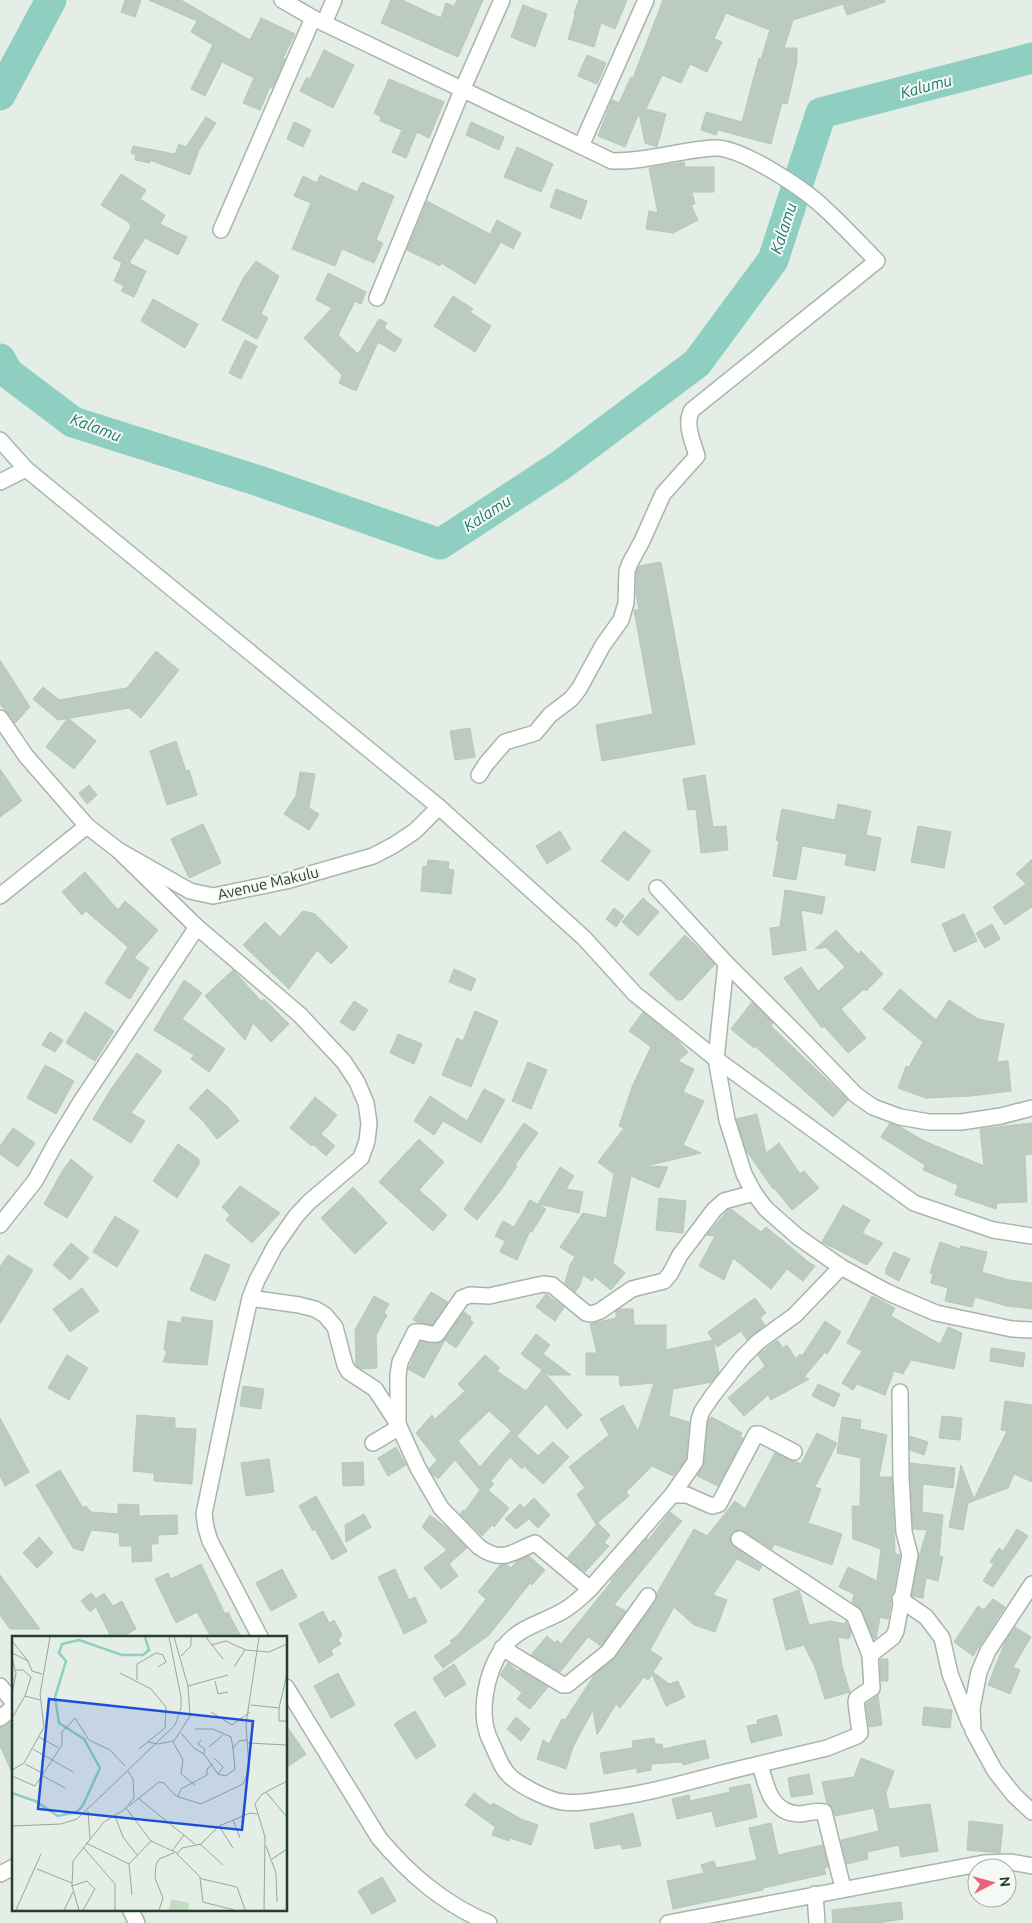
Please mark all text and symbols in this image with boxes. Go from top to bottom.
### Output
water label: Kalumu [898,70,954,102]
water label: Kalamu [766,200,800,256]
water label: Kalamu [68,409,124,445]
water label: Kalamu [460,491,514,535]
street label: Avenue Makulu [216,863,320,903]
inset map [12,1636,288,1910]
north arrow [967,1858,1017,1908]
text: N [996,1876,1013,1888]

